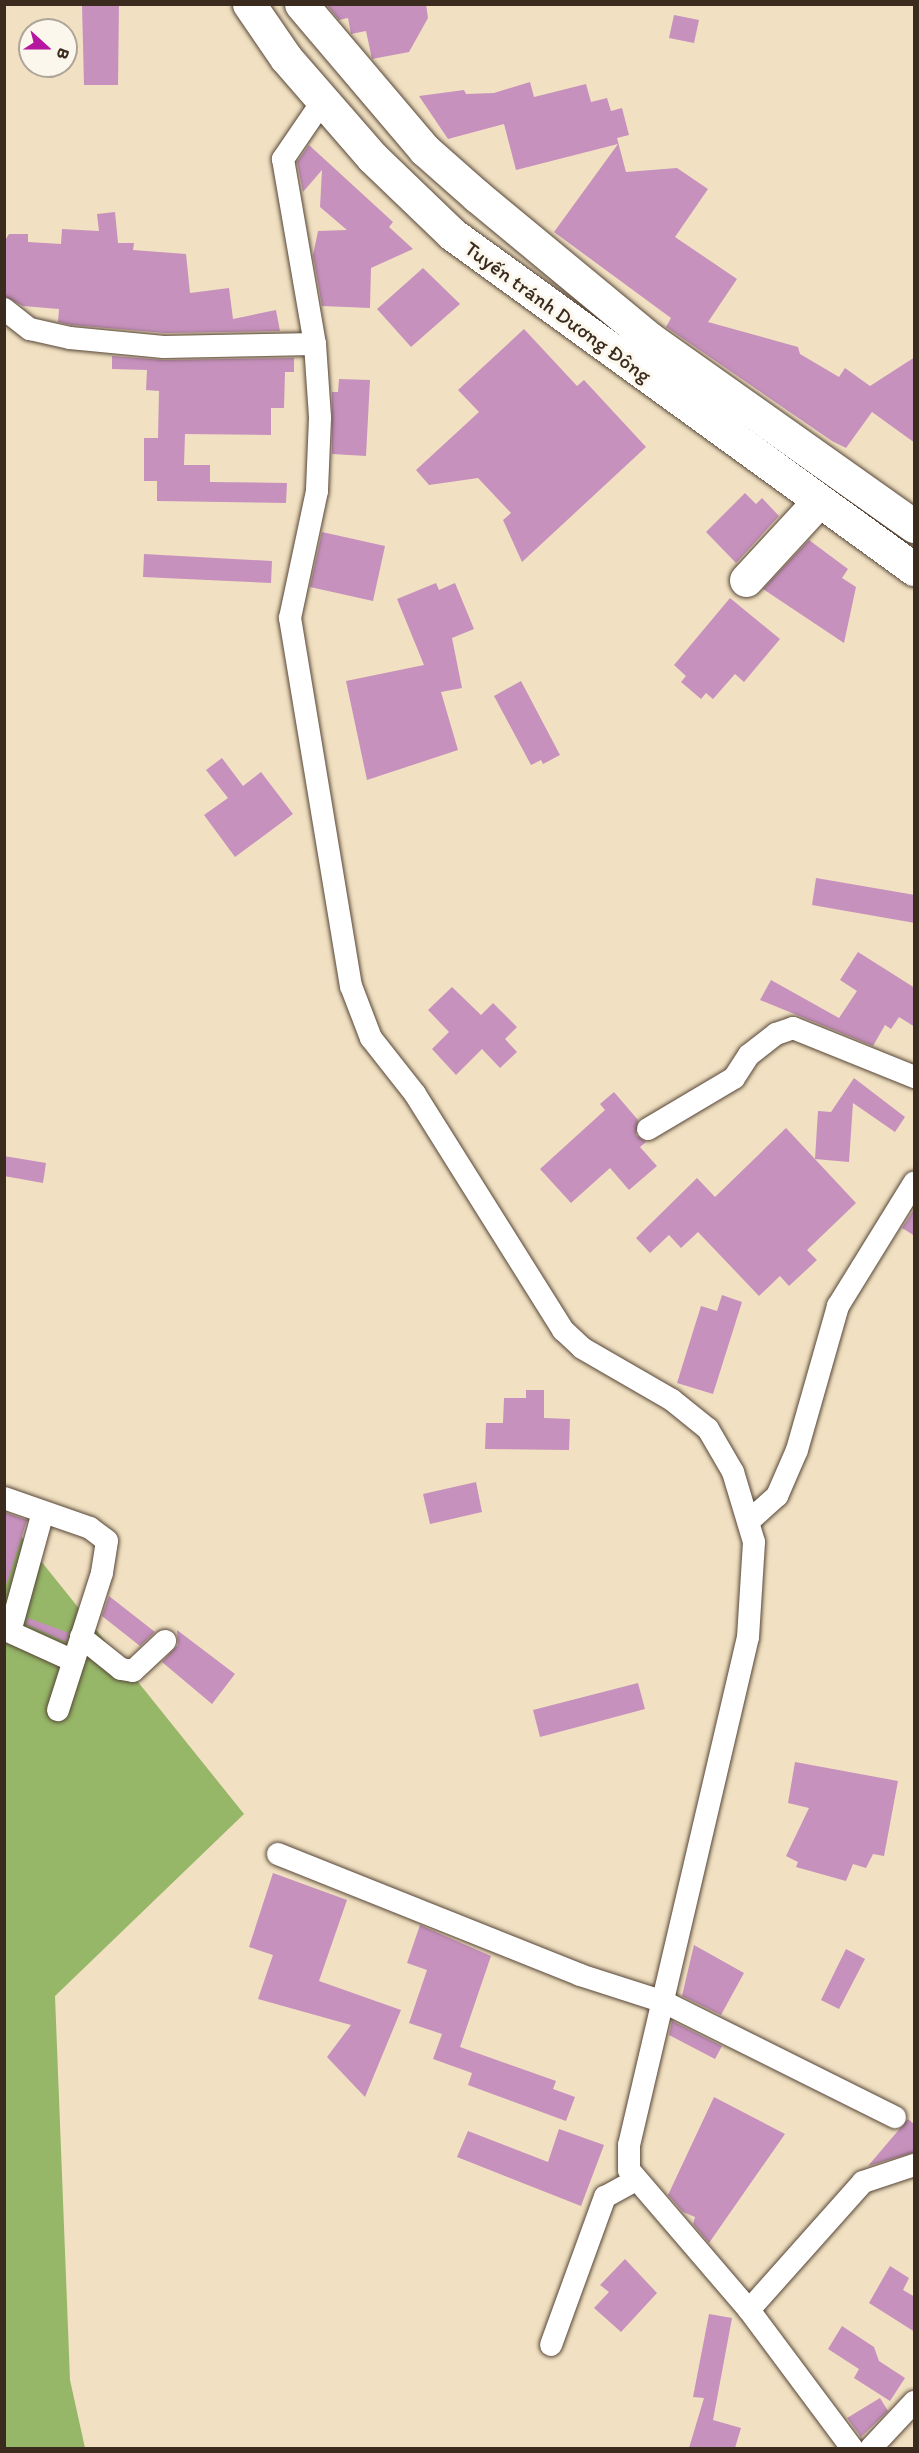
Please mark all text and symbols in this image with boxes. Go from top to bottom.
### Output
north arrow [18,18,78,78]
text: B [53,46,74,62]
street label: Tuyến tránh Dương Đông [460,236,656,388]

